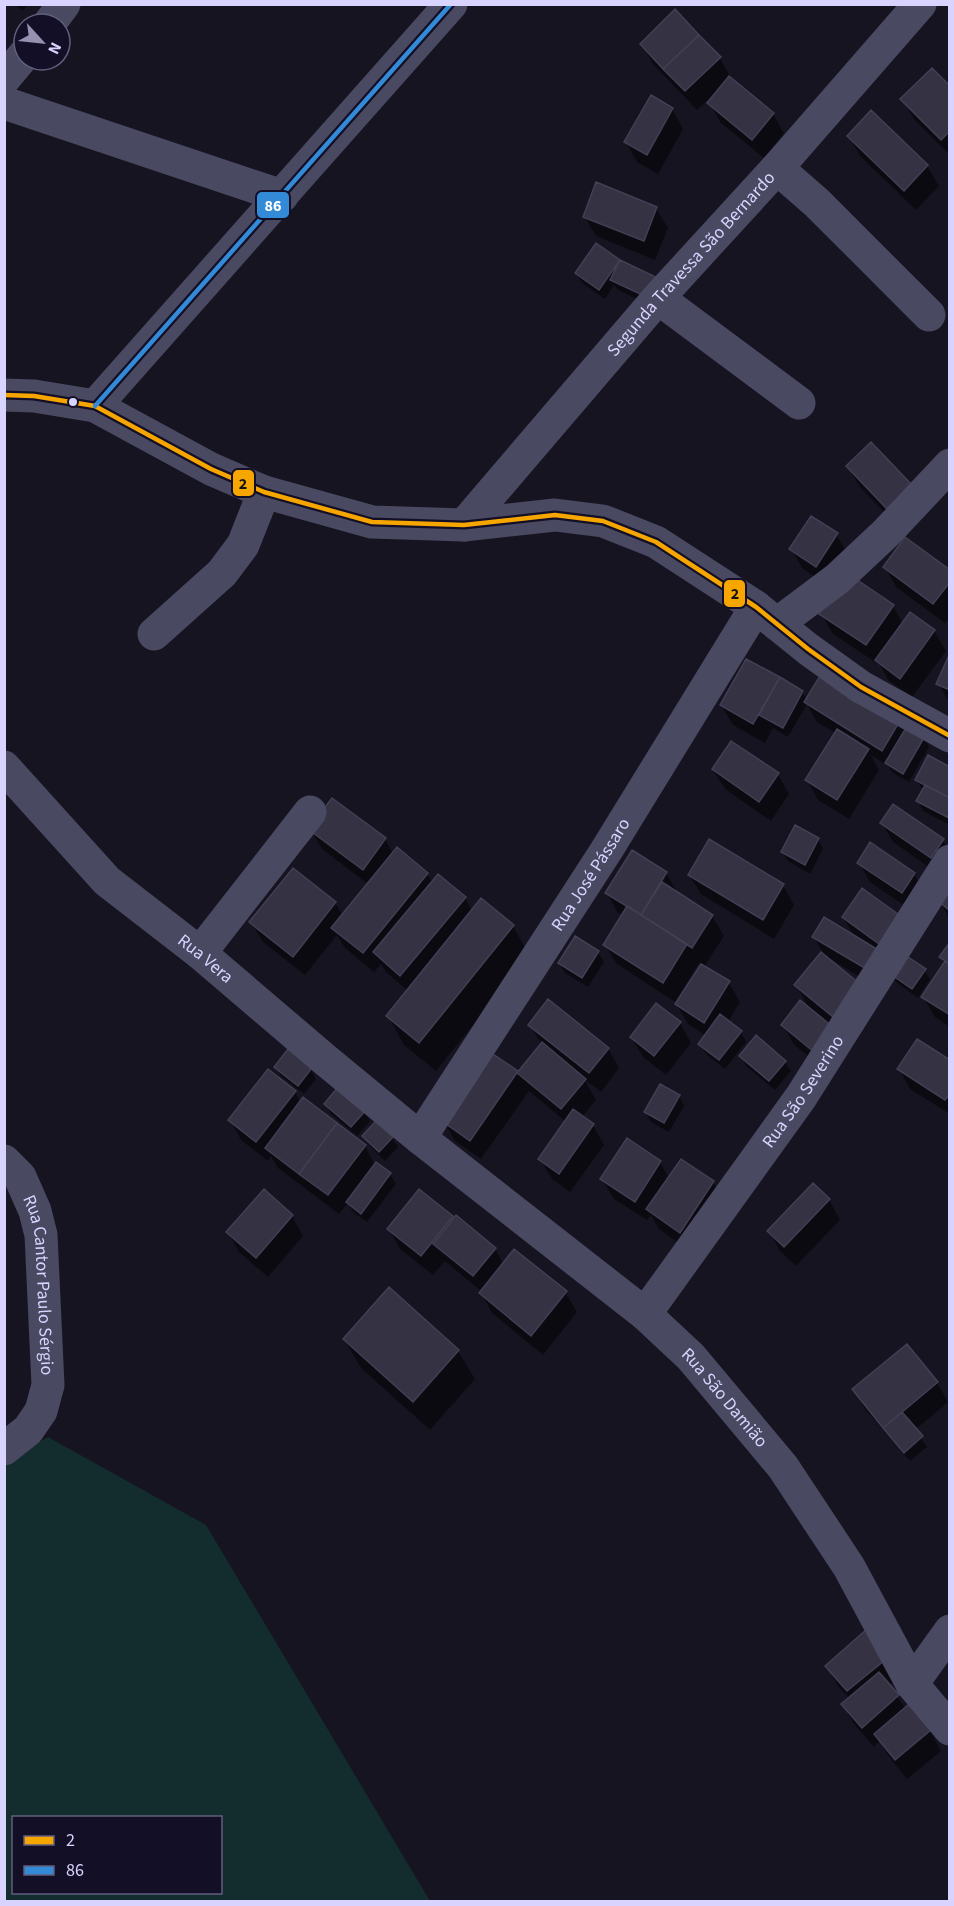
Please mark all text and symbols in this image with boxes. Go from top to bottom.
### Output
north arrow [12,12,72,72]
text: N [42,39,67,58]
street label: Segunda Travessa São Bernardo [601,166,781,362]
line badge: 86 [256,191,290,219]
text: 86 [265,195,281,217]
unlabelled marker [67,396,79,408]
line badge: 2 [232,469,255,497]
text: 2 [239,473,247,495]
line badge: 2 [723,579,746,608]
text: 2 [731,583,739,605]
street label: Rua José Pássaro [545,813,636,936]
street label: Rua Vera [172,928,239,989]
street label: Rua São Severino [756,1030,850,1153]
street label: Rua Cantor Paulo Sérgio [16,1191,60,1376]
street label: Rua São Damião [676,1342,774,1453]
legend [12,1816,222,1894]
text: 2 [66,1828,75,1853]
text: 86 [66,1858,84,1883]

